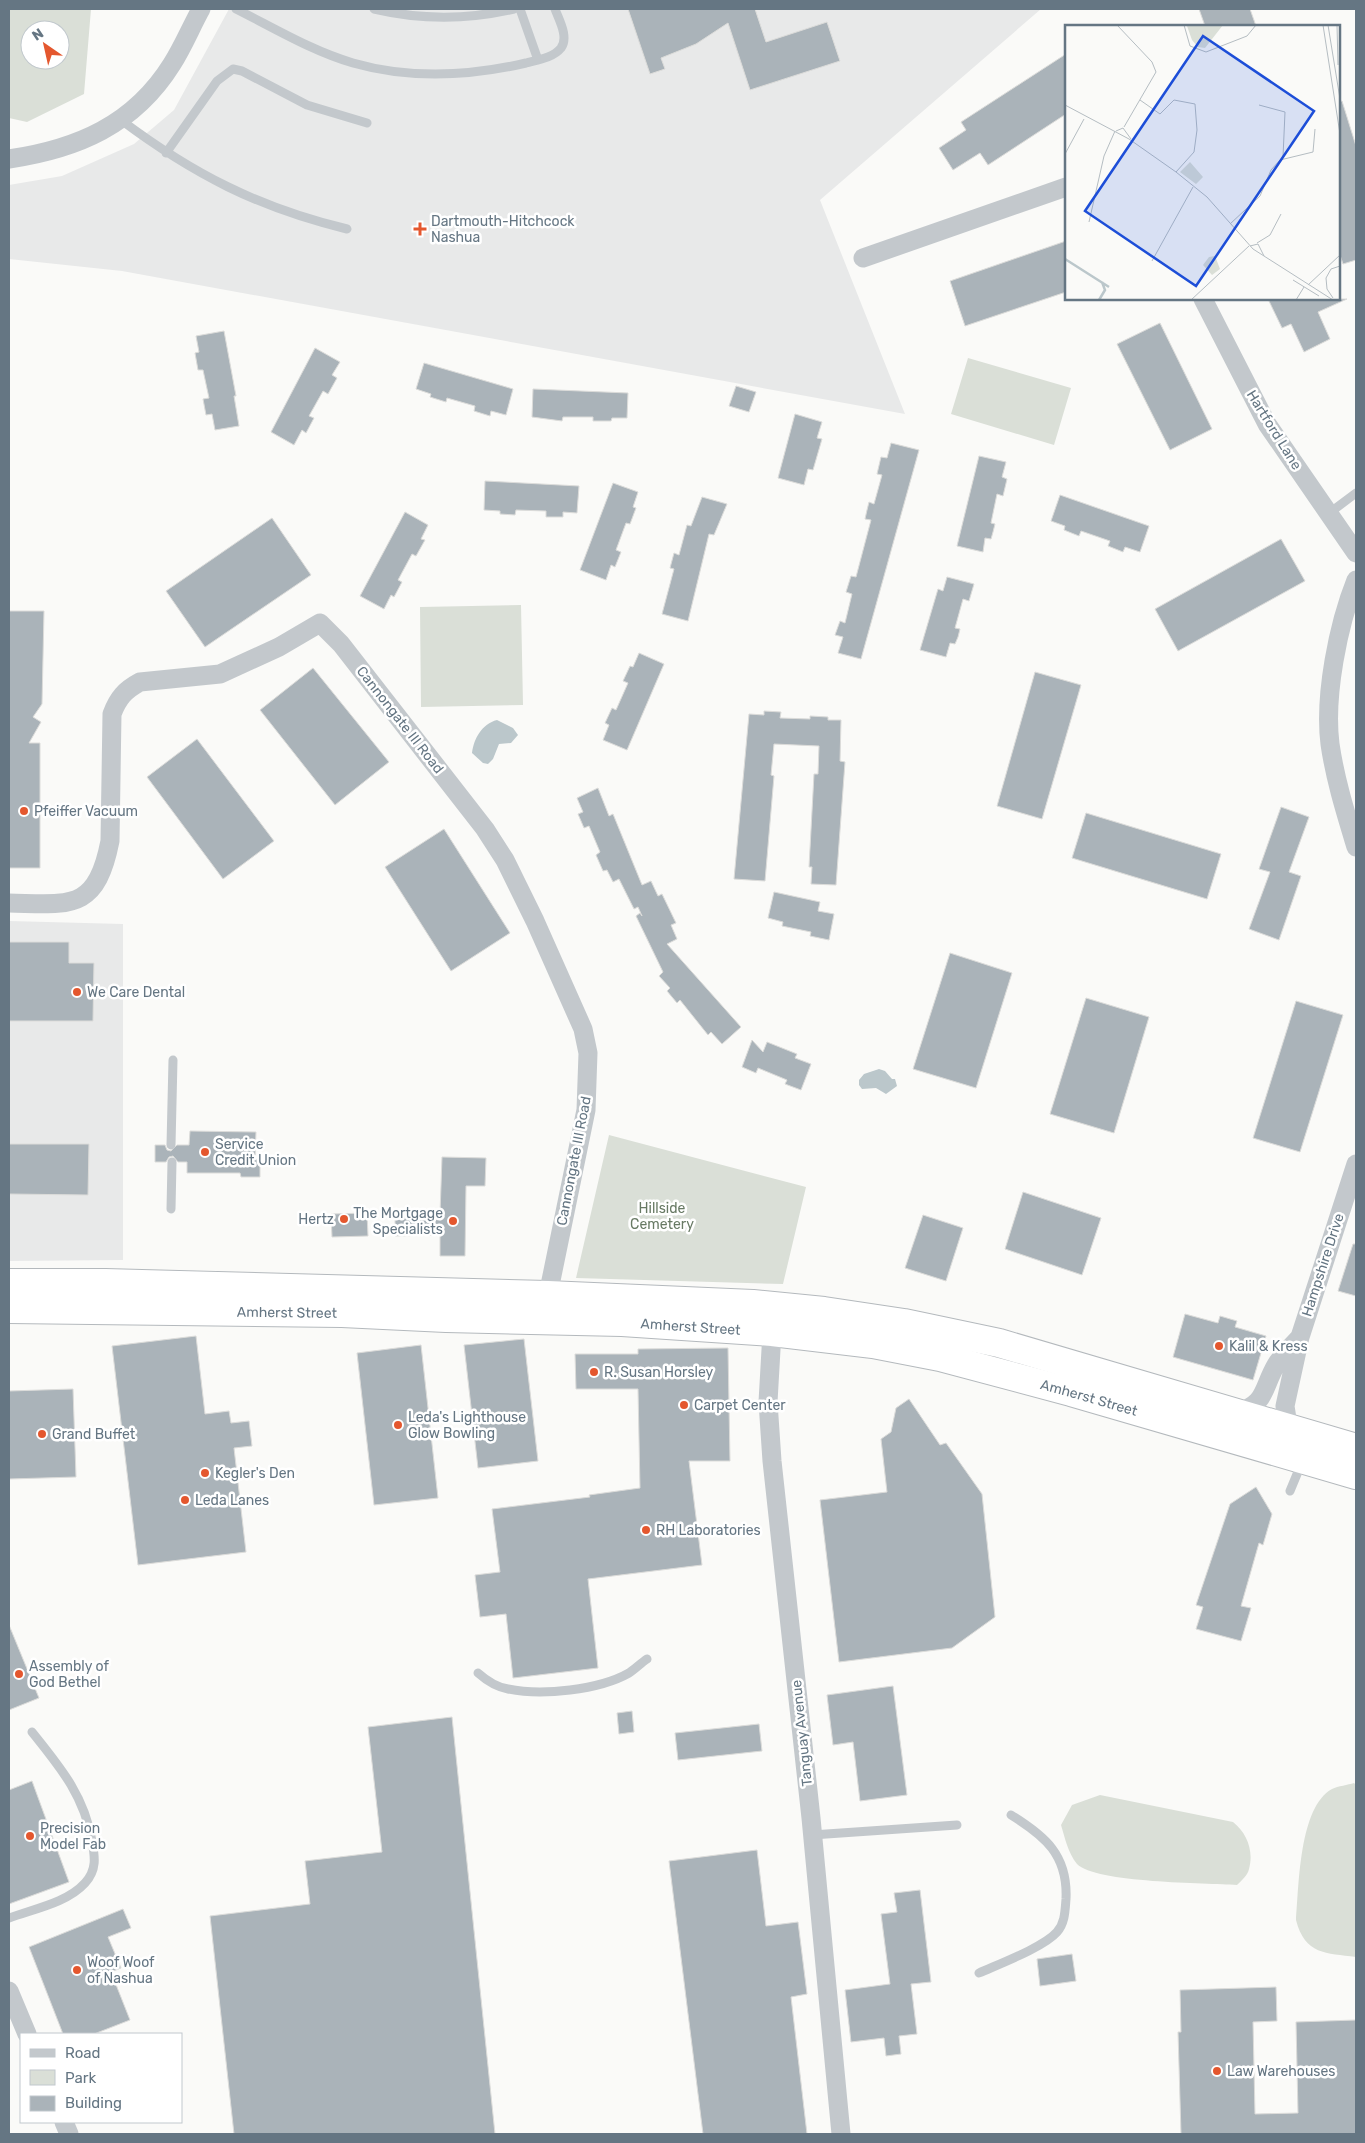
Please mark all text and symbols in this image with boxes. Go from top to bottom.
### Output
north arrow [20,20,70,70]
text: N [29,25,47,45]
inset map [1065,25,1340,300]
place label: Dartmouth-Hitchcock Nashua [431,213,575,246]
marker: Dartmouth-Hitchcock Nashua [413,222,427,236]
street label: Hartford Lane [1243,387,1305,473]
street label: Cannongate III Road [353,663,447,777]
place label: Pfeiffer Vacuum [34,803,138,820]
marker: Pfeiffer Vacuum [18,805,30,817]
place label: We Care Dental [87,984,185,1001]
marker: We Care Dental [71,986,83,998]
street label: Cannongate III Road [553,1095,595,1227]
place label: Service Credit Union [215,1136,296,1169]
marker: Service Credit Union [199,1146,211,1158]
park label: Hillside Cemetery [630,1200,694,1233]
place label: The Mortgage Specialists [353,1205,443,1238]
place label: Hertz [298,1211,334,1228]
street label: Hampshire Drive [1298,1211,1348,1319]
marker: Hertz [338,1213,350,1225]
marker: The Mortgage Specialists [447,1215,459,1227]
street label: Amherst Street [237,1303,338,1321]
street label: Amherst Street [640,1315,742,1338]
place label: Kalil & Kress [1229,1338,1308,1355]
marker: Kalil & Kress [1213,1340,1225,1352]
place label: R. Susan Horsley [604,1364,714,1381]
marker: R. Susan Horsley [588,1366,600,1378]
street label: Amherst Street [1039,1376,1140,1420]
place label: Carpet Center [694,1397,786,1414]
marker: Carpet Center [678,1399,690,1411]
place label: Leda's Lighthouse Glow Bowling [408,1409,526,1442]
marker: Leda's Lighthouse Glow Bowling [392,1419,404,1431]
place label: Grand Buffet [52,1426,136,1443]
marker: Grand Buffet [36,1428,48,1440]
place label: Kegler's Den [215,1465,295,1482]
marker: Kegler's Den [199,1467,211,1479]
place label: Leda Lanes [195,1492,269,1509]
marker: Leda Lanes [179,1494,191,1506]
place label: RH Laboratories [656,1522,761,1539]
marker: RH Laboratories [640,1524,652,1536]
place label: Assembly of God Bethel [29,1658,109,1691]
marker: Assembly of God Bethel [13,1668,25,1680]
street label: Tanguay Avenue [788,1679,816,1787]
place label: Precision Model Fab [40,1820,106,1853]
marker: Precision Model Fab [24,1830,36,1842]
place label: Woof Woof of Nashua [87,1954,155,1987]
marker: Woof Woof of Nashua [71,1964,83,1976]
legend [20,2033,182,2123]
text: Road [65,2044,101,2062]
place label: Law Warehouses [1227,2063,1335,2080]
marker: Law Warehouses [1211,2065,1223,2077]
text: Park [65,2069,96,2087]
text: Building [65,2094,122,2112]

